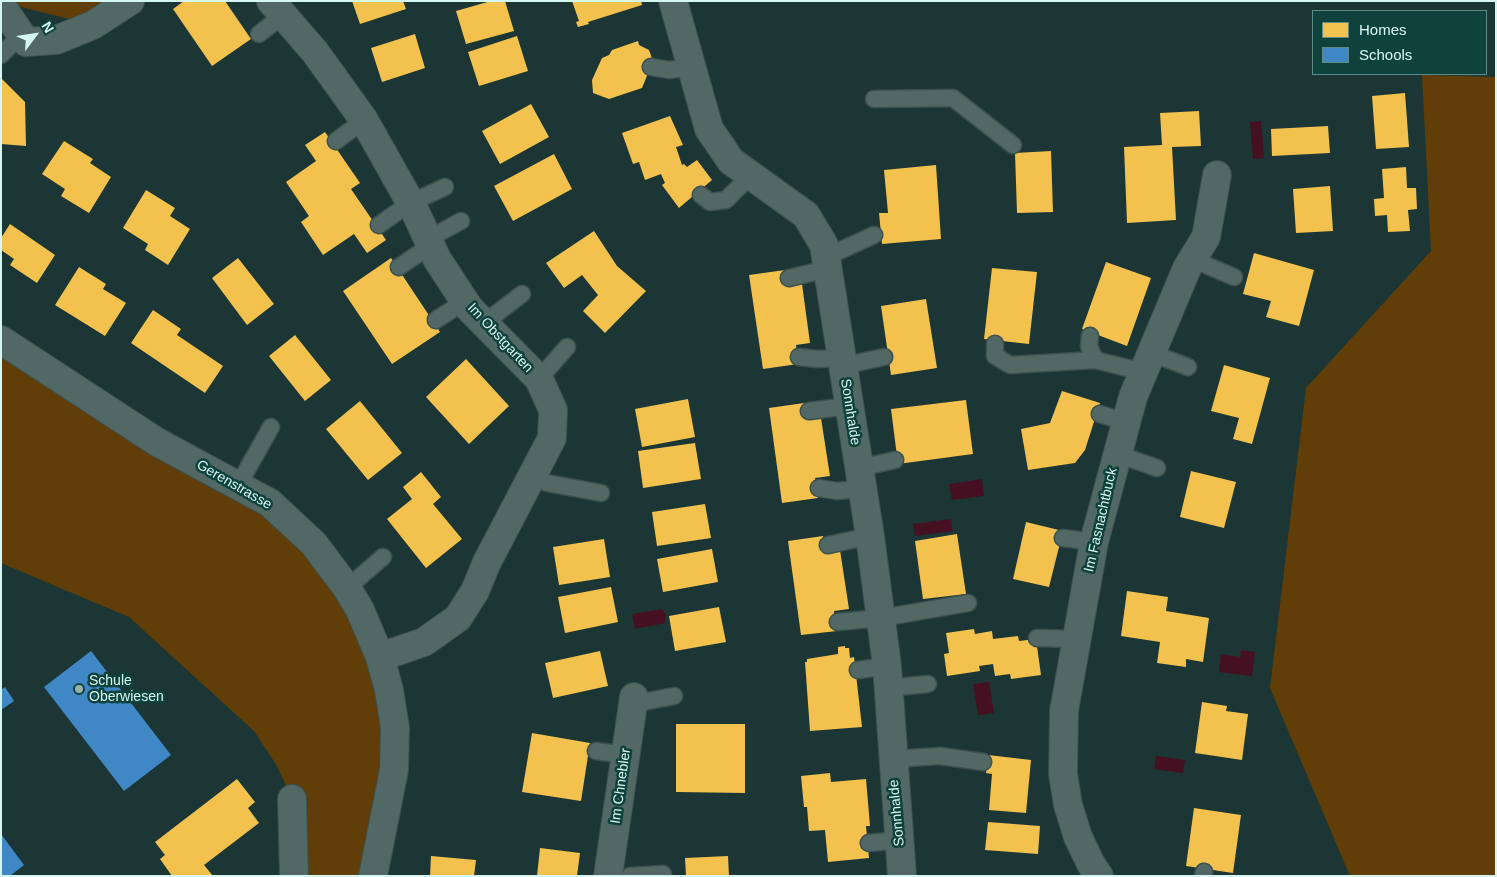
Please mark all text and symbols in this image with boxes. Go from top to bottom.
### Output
north arrow [10,10,60,60]
legend [1312,10,1487,75]
text: N [38,19,57,36]
text: Homes [1359,21,1407,38]
text: Schools [1359,46,1412,63]
street label: Im Obstgarten [464,300,536,376]
street label: Sonnhalde [836,378,864,446]
street label: Gerenstrasse [193,457,275,513]
street label: Im Fasnachtbuck [1081,466,1121,574]
place label: Schule Oberwiesen [89,673,164,706]
marker: Schule Oberwiesen [73,683,85,695]
street label: Im Chnebler [607,747,635,825]
street label: Sonnhalde [886,779,908,847]

